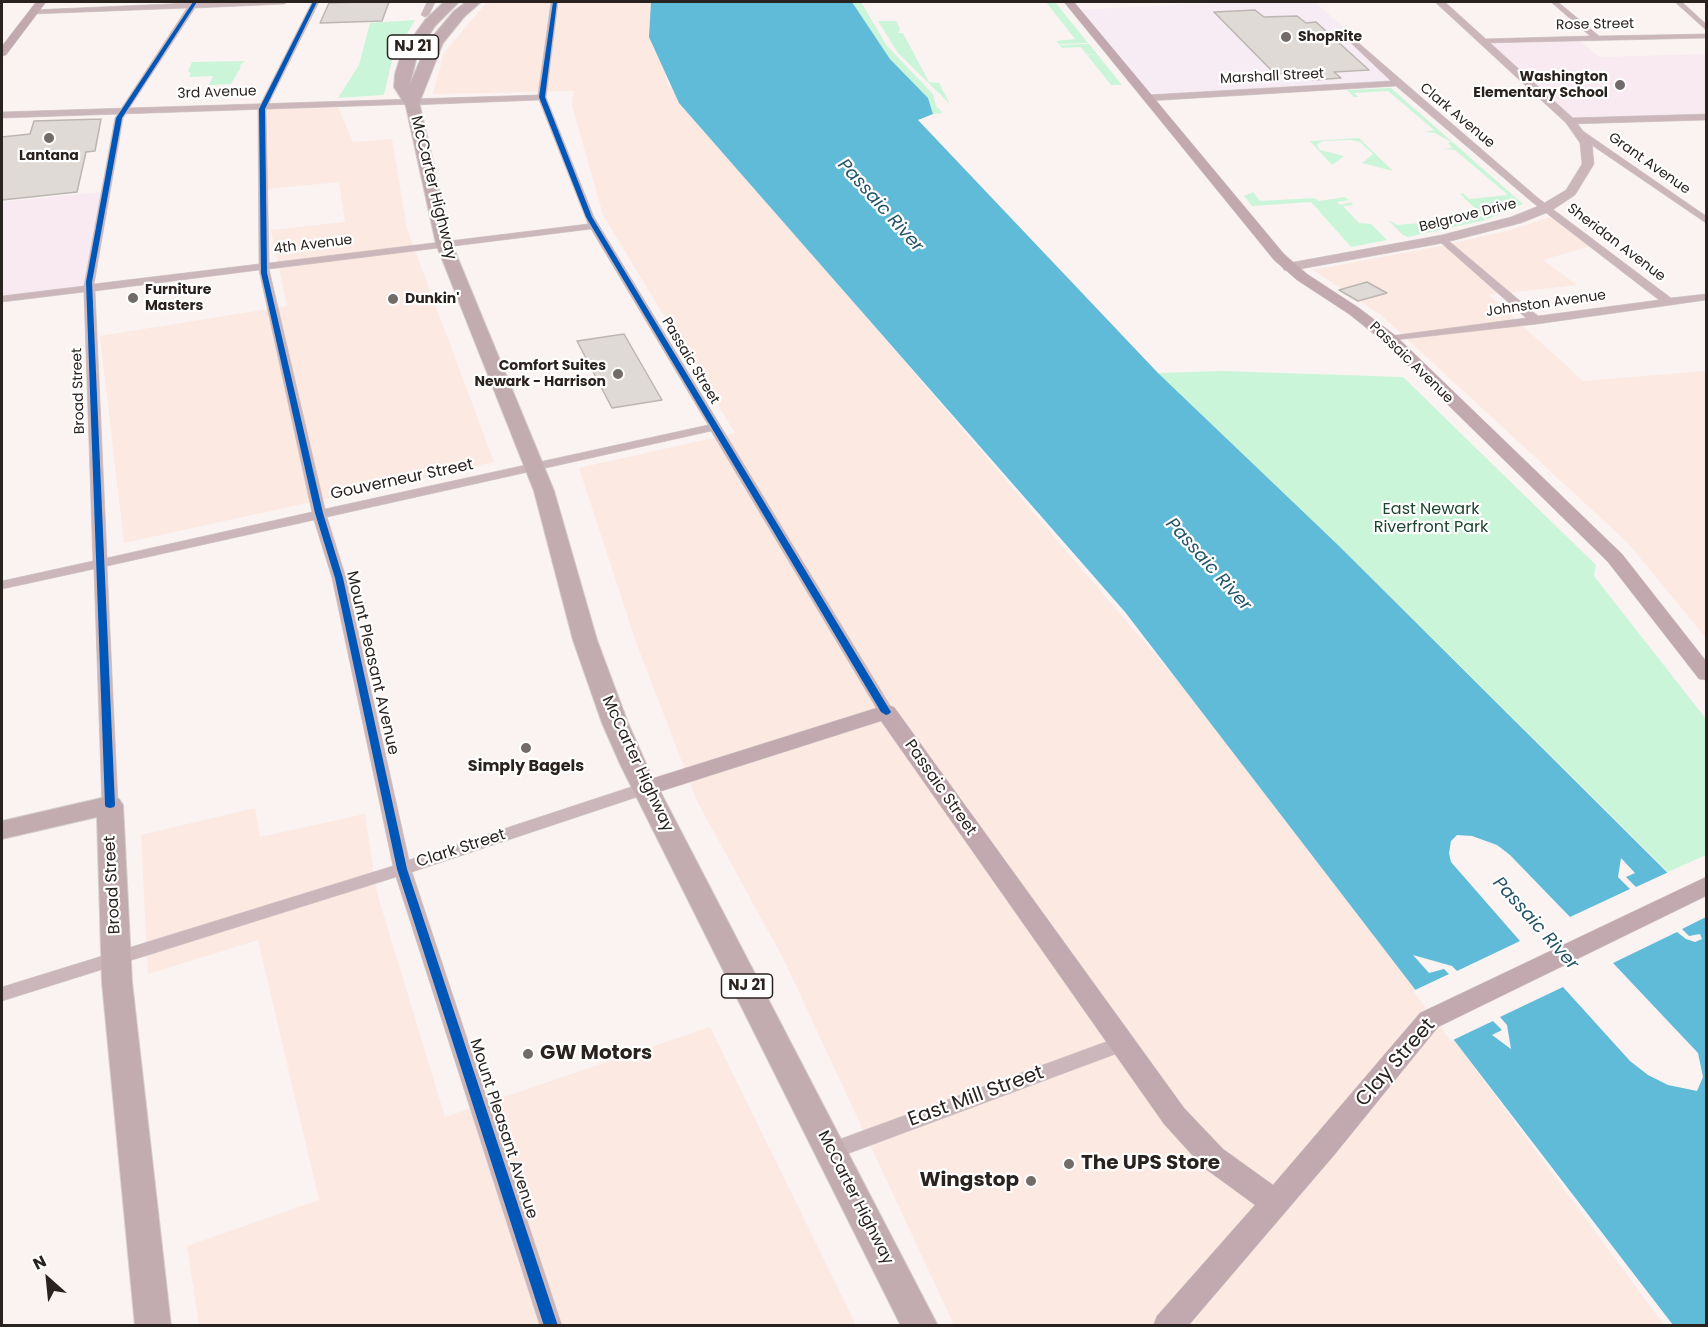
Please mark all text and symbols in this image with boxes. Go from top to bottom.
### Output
street label: Rose Street [1556,16,1634,34]
place label: ShopRite [1298,29,1362,45]
marker: ShopRite [1279,30,1293,44]
road number: NJ 21 [388,35,438,59]
street label: Marshall Street [1220,66,1324,88]
place label: Washington Elementary School [1473,69,1608,102]
marker: Washington Elementary School [1613,78,1627,92]
street label: Clark Avenue [1416,80,1498,152]
street label: 3rd Avenue [177,83,257,103]
street label: McCarter Highway [406,114,460,262]
street label: Grant Avenue [1605,130,1693,198]
marker: Lantana [42,131,56,145]
place label: Lantana [19,148,79,164]
water label: Passaic River [833,155,927,257]
street label: Belgrove Drive [1418,196,1518,236]
street label: Sheridan Avenue [1564,201,1668,285]
street label: 4th Avenue [273,232,353,258]
place label: Furniture Masters [145,282,211,314]
street label: Johnston Avenue [1485,287,1607,321]
marker: Furniture Masters [126,291,140,305]
place label: Dunkin' [405,291,459,307]
marker: Dunkin' [386,292,400,306]
street label: Passaic Street [657,315,723,407]
street label: Passaic Avenue [1366,319,1456,407]
street label: Broad Street [69,348,89,434]
place label: Comfort Suites Newark - Harrison [474,358,606,390]
marker: Comfort Suites Newark - Harrison [611,367,625,381]
street label: Gouverneur Street [329,456,475,504]
park label: East Newark Riverfront Park [1374,500,1488,538]
water label: Passaic River [1161,514,1255,616]
street label: Mount Pleasant Avenue [341,569,403,757]
street label: McCarter Highway [597,693,677,835]
street label: Passaic Street [900,736,980,840]
marker: Simply Bagels [519,741,533,755]
place label: Simply Bagels [468,757,584,777]
street label: Clark Street [414,826,508,872]
street label: Broad Street [101,835,125,935]
water label: Passaic River [1488,873,1582,975]
road number: NJ 21 [722,974,772,998]
street label: Clay Street [1351,1014,1441,1112]
street label: Mount Pleasant Avenue [465,1037,541,1221]
place label: GW Motors [540,1042,652,1066]
marker: GW Motors [521,1047,535,1061]
street label: East Mill Street [905,1061,1047,1133]
street label: McCarter Highway [813,1128,897,1268]
place label: The UPS Store [1081,1152,1220,1176]
marker: The UPS Store [1062,1157,1076,1171]
place label: Wingstop [919,1169,1019,1193]
marker: Wingstop [1024,1174,1038,1188]
north arrow [18,1249,78,1309]
text: N [29,1250,50,1276]

